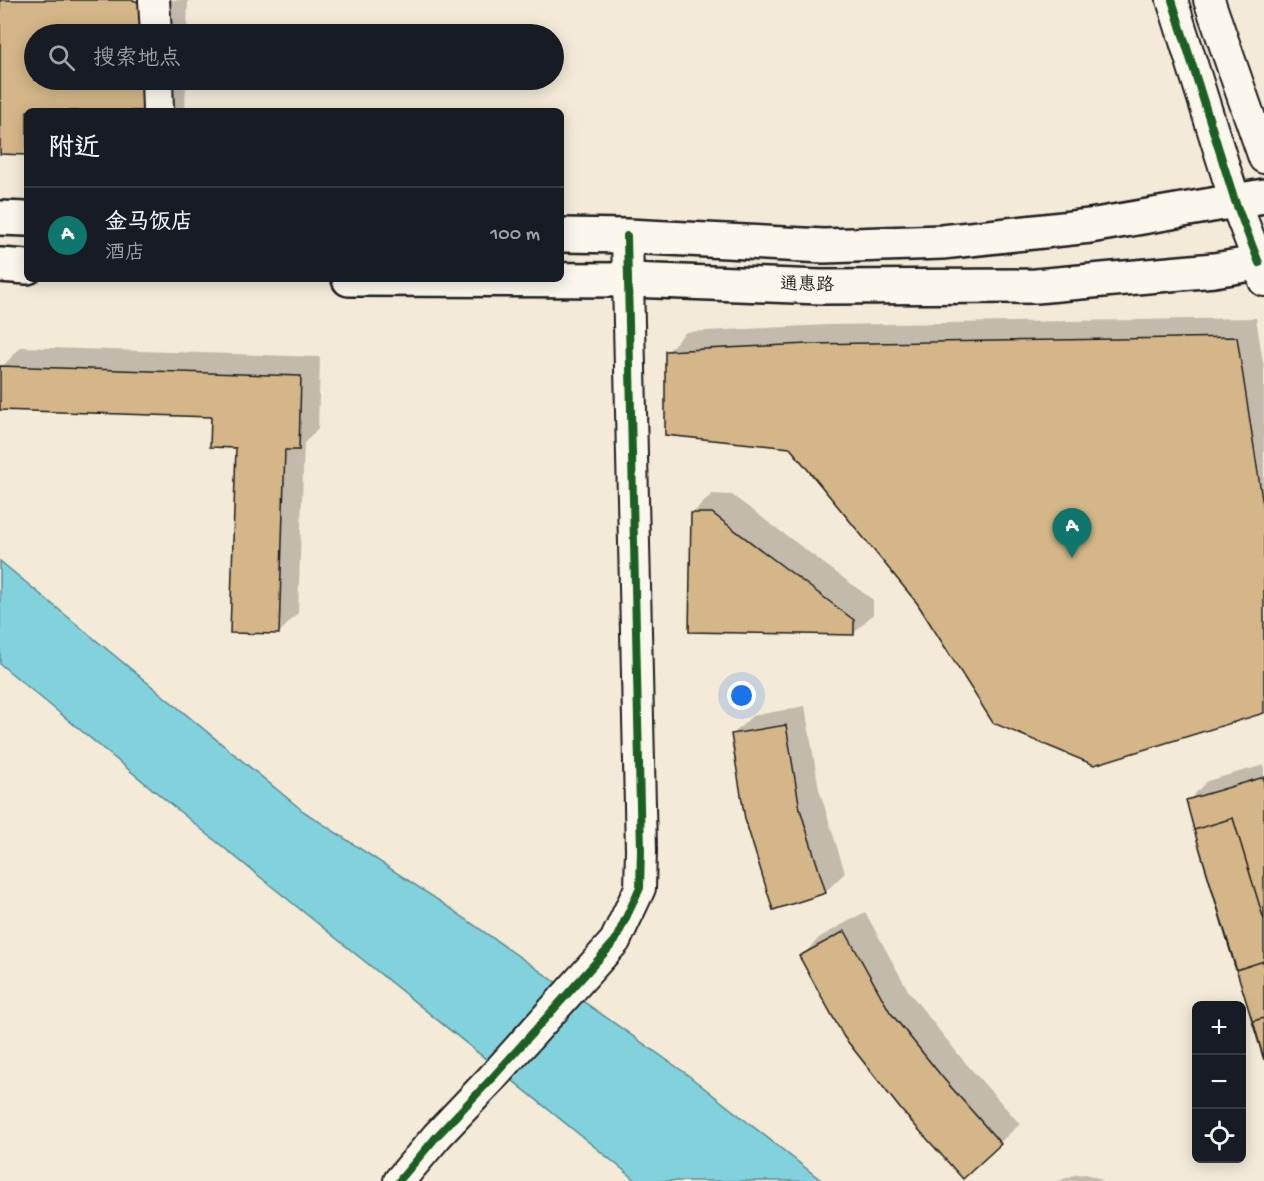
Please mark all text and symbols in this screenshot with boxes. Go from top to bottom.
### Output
search box [24,24,564,90]
icon: search [45,41,78,74]
text: 搜索地点 [93,47,181,73]
text: 附近 [48,135,100,166]
text: 金马饭店 [105,211,193,237]
text: A [62,224,73,247]
text: 100 m [490,224,540,247]
text: 酒店 [105,243,145,266]
street label: 通惠路 [780,274,834,297]
pin: A [1052,508,1092,558]
your location [727,681,756,710]
map controls [1192,1001,1246,1163]
button: + [1192,1001,1246,1055]
button: − [1192,1055,1246,1109]
button: locate [1192,1109,1246,1163]

